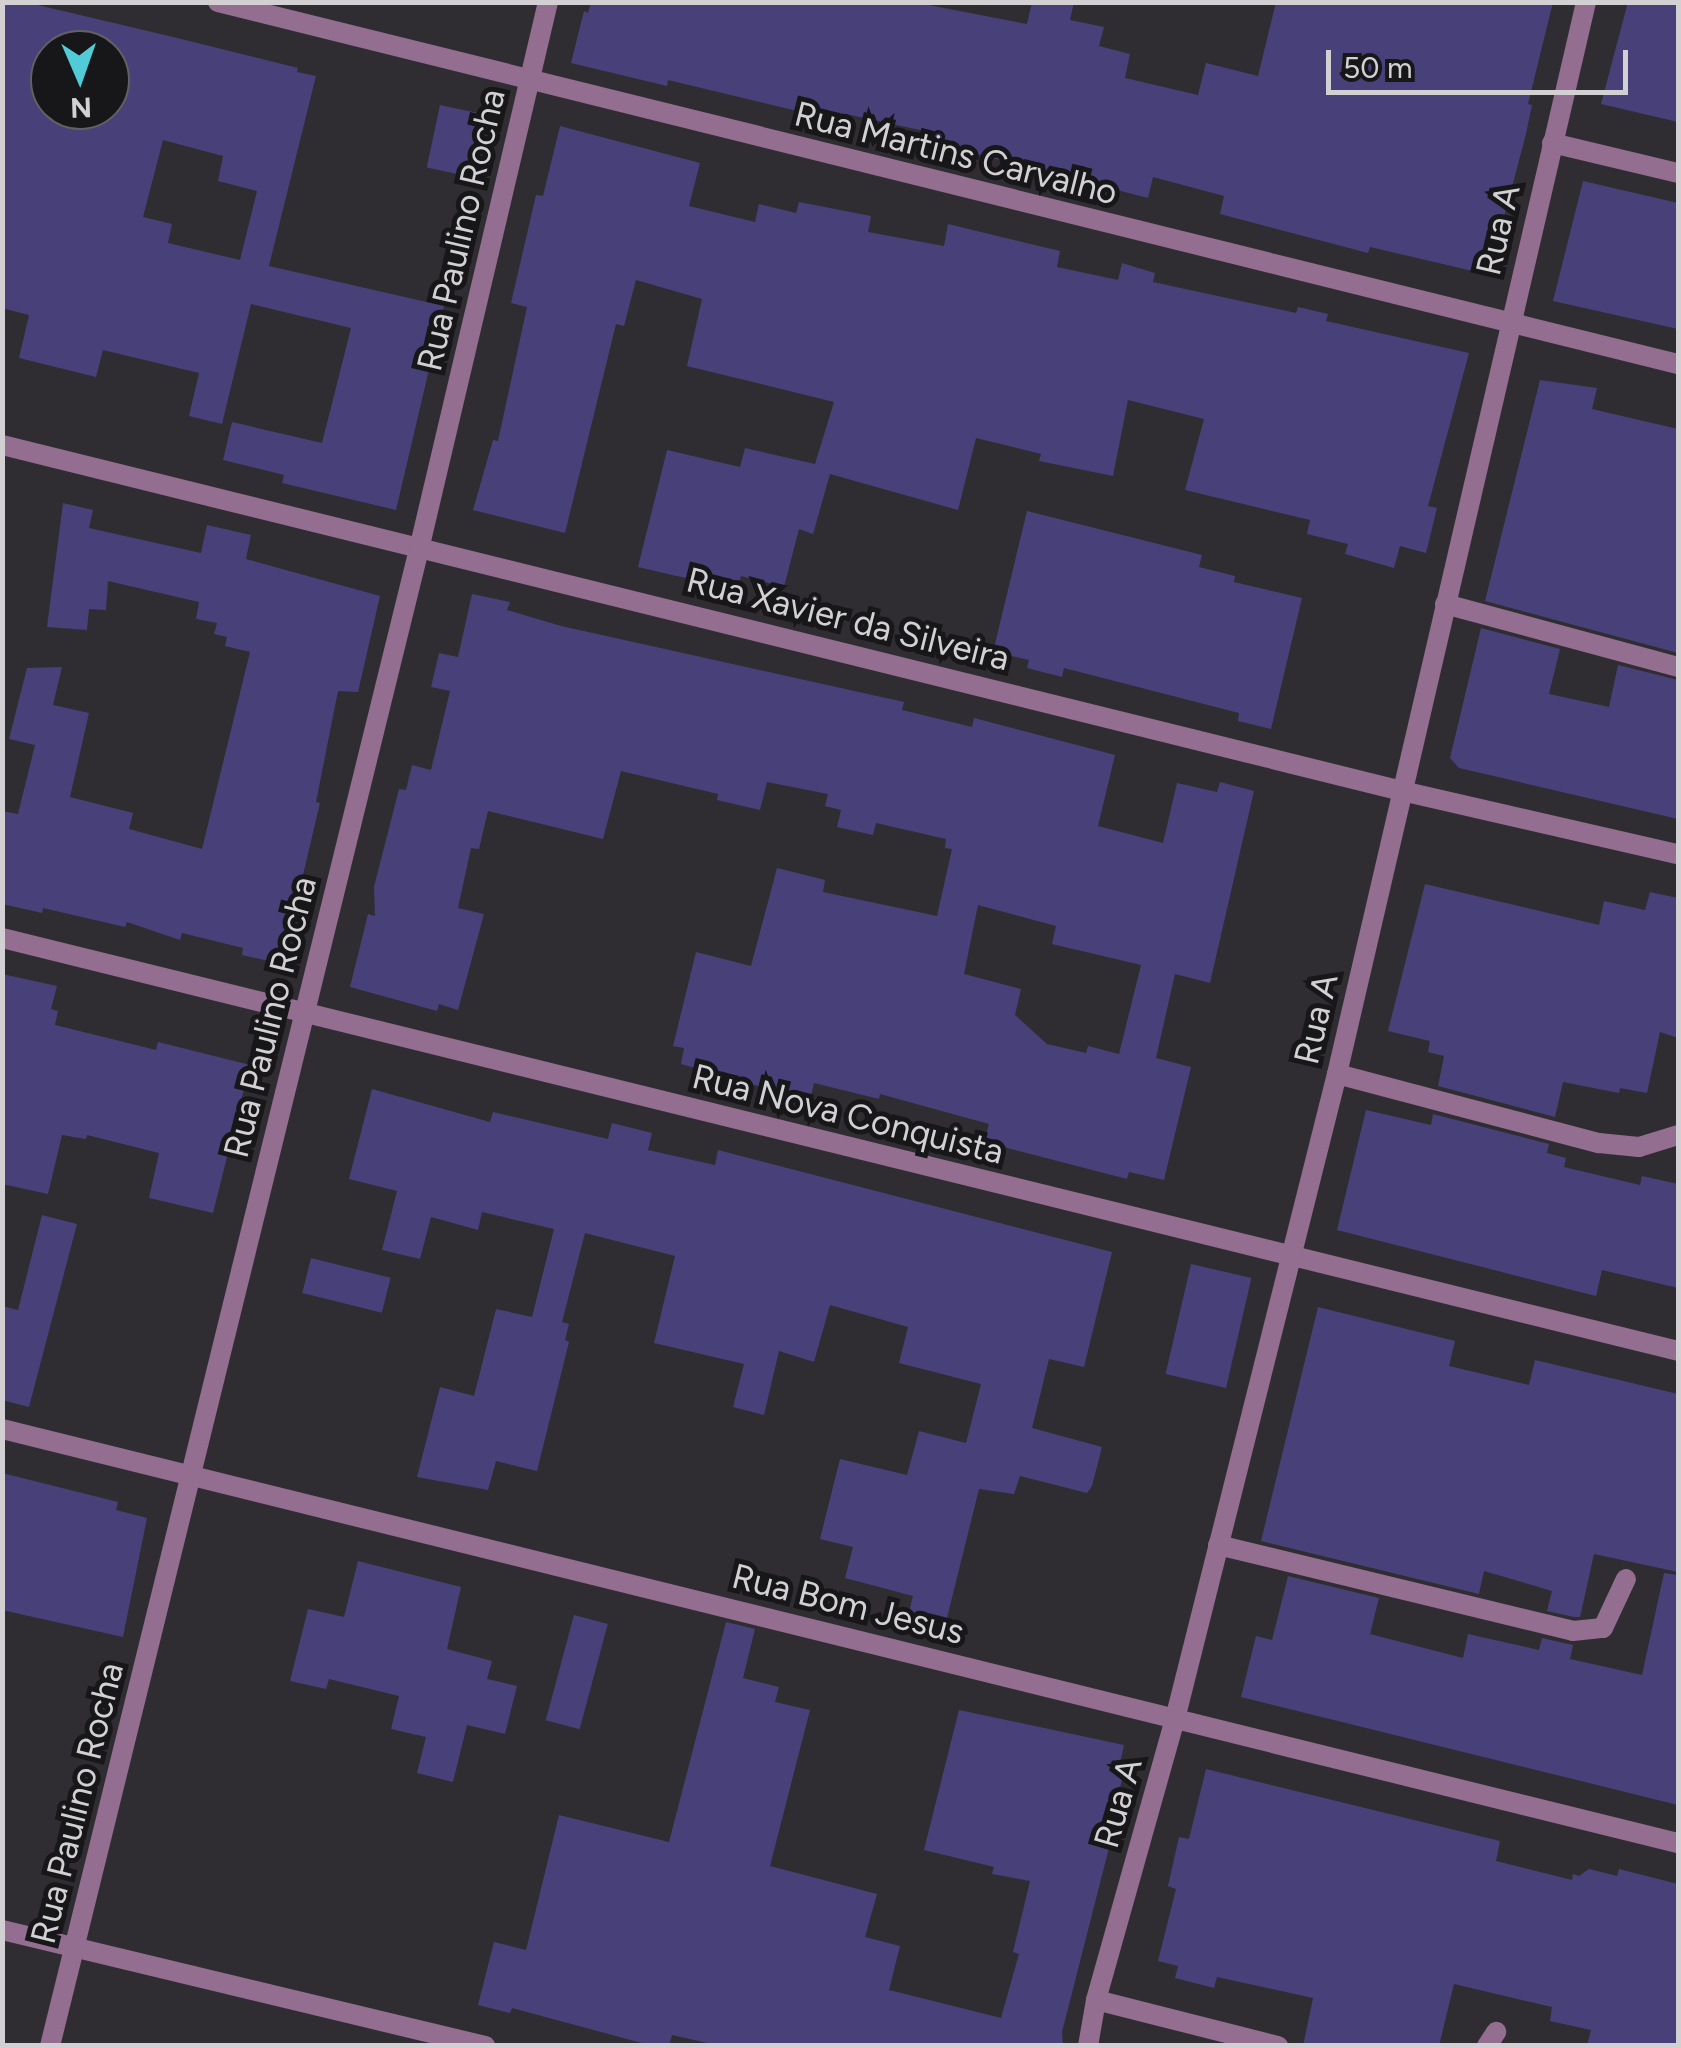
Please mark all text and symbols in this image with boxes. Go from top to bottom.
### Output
north arrow [30,30,130,130]
scale bar [1331,30,1634,92]
text: 50 m [1343,49,1412,86]
street label: Rua Paulino Rocha [408,85,514,375]
text: N [70,91,92,125]
street label: Rua Martins Carvalho [790,93,1122,213]
street label: Rua A [1467,181,1529,279]
street label: Rua Xavier da Silveira [682,559,1014,679]
street label: Rua Paulino Rocha [215,872,325,1162]
street label: Rua A [1285,970,1347,1068]
street label: Rua Nova Conquista [688,1055,1008,1173]
street label: Rua Bom Jesus [728,1555,968,1653]
street label: Rua Paulino Rocha [22,1658,132,1948]
street label: Rua A [1085,1753,1151,1853]

